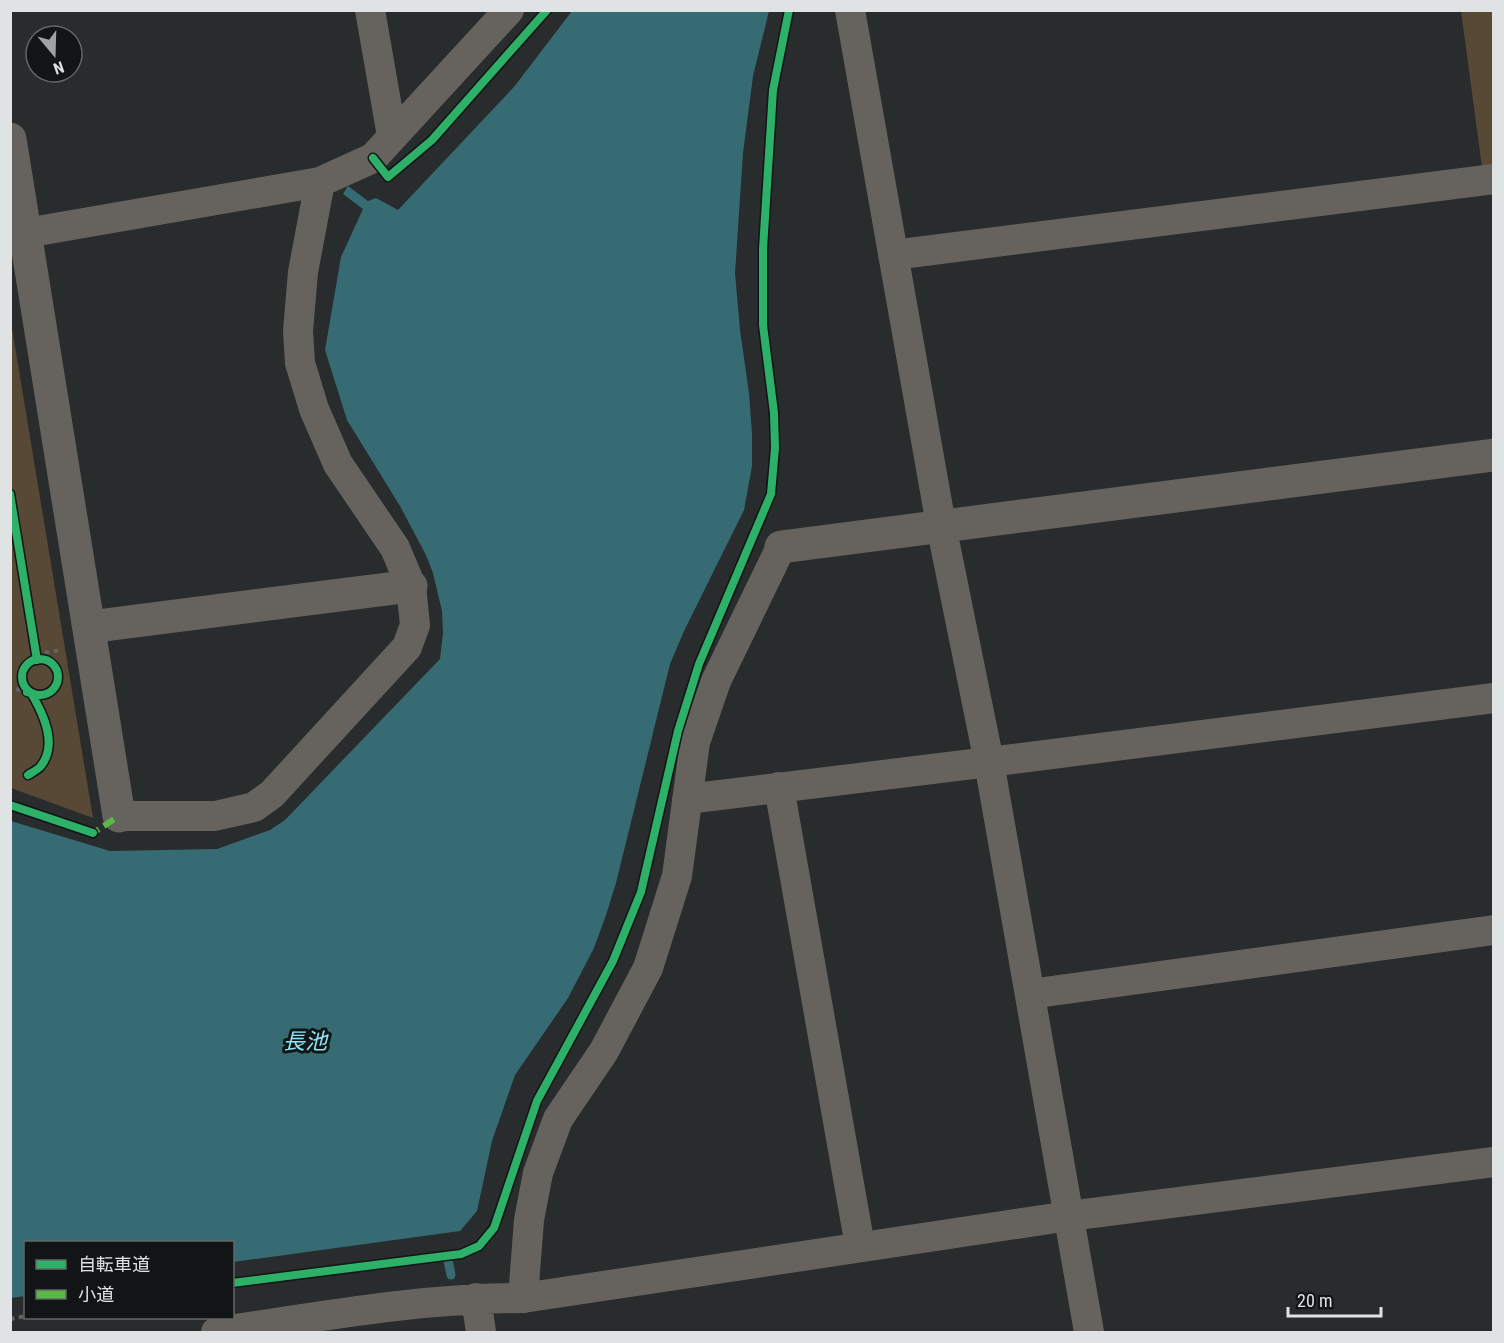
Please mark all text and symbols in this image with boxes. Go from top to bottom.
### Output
north arrow [24,24,84,84]
text: N [51,57,66,78]
water label: 長池 [283,1029,329,1054]
legend [24,1241,234,1319]
text: 自転車道 [78,1254,150,1275]
scale bar [1288,1280,1381,1318]
text: 小道 [78,1284,114,1305]
text: 20 m [1297,1290,1332,1311]

